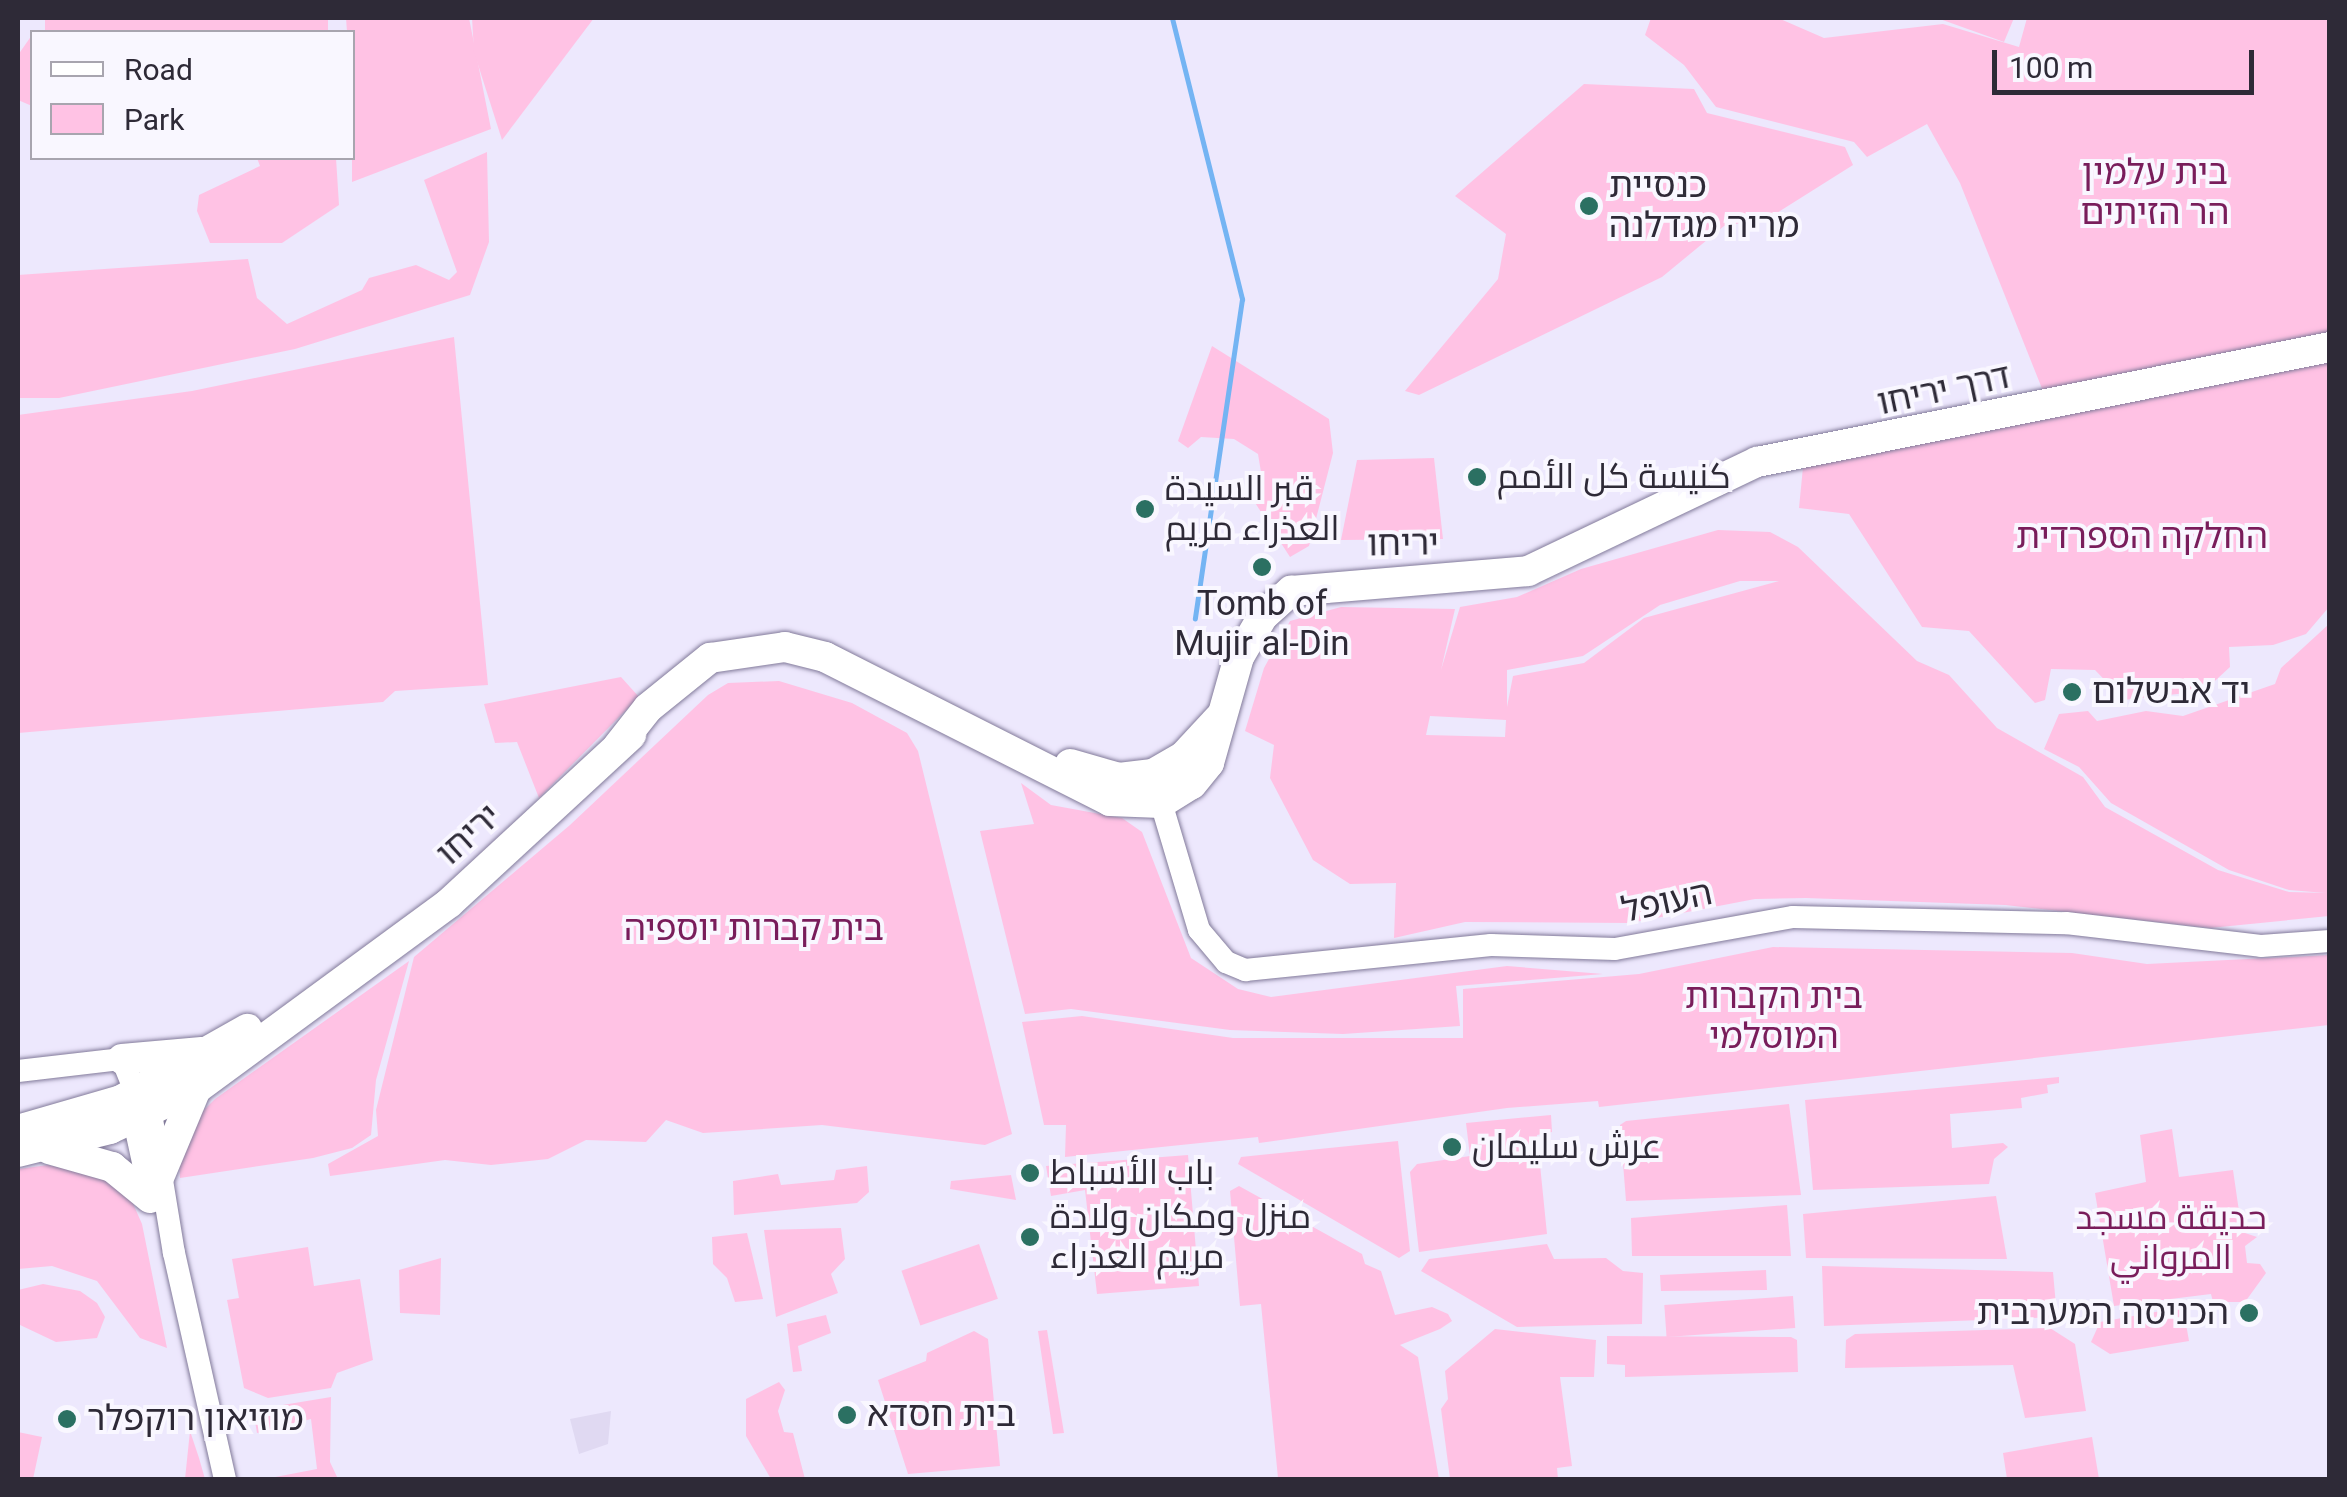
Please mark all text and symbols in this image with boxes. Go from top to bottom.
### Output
legend [30,30,355,160]
scale bar [1997,30,2260,92]
text: 100 m [2009,50,2093,85]
text: Road [124,52,193,87]
text: Park [124,102,184,137]
park label: בית עלמין הר הזיתים [2081,152,2229,234]
place label: כנסיית מריה מגדלנה [1609,165,1799,247]
marker: כנסיית מריה מגדלנה [1578,195,1600,217]
street label: דרך יריחו [1874,355,2014,425]
place label: كنيسة كل الأمم [1497,456,1731,498]
marker: كنيسة كل الأمم [1466,466,1488,488]
place label: قبر السيدة العذراء مريم [1165,468,1340,550]
marker: قبر السيدة العذراء مريم [1134,498,1156,520]
park label: החלקה הספרדית [2016,516,2268,558]
street label: יריחו [1367,522,1439,566]
marker: Tomb of Mujir al-Din [1251,556,1273,578]
place label: Tomb of Mujir al-Din [1174,583,1350,665]
place label: יד אבשלום [2092,671,2250,713]
marker: יד אבשלום [2061,681,2083,703]
street label: יריחו [428,795,510,875]
street label: העופל [1618,872,1716,932]
park label: בית קברות יוספיה [624,908,884,950]
park label: בית הקברות המוסלמי [1685,976,1863,1058]
place label: عرش سليمان [1472,1126,1662,1168]
marker: عرش سليمان [1441,1136,1463,1158]
place label: باب الأسباط [1050,1152,1214,1194]
marker: باب الأسباط [1019,1162,1041,1184]
place label: منزل ومكان ولادة مريم العذراء [1050,1196,1311,1278]
park label: حديقة مسجد المرواني [2075,1197,2267,1279]
marker: منزل ومكان ولادة مريم العذراء [1019,1226,1041,1248]
place label: הכניסה המערבית [1977,1292,2229,1334]
marker: הכניסה המערבית [2238,1302,2260,1324]
place label: בית חסדא [867,1394,1016,1436]
place label: מוזיאון רוקפלר [87,1398,303,1440]
marker: בית חסדא [836,1404,858,1426]
marker: מוזיאון רוקפלר [56,1408,78,1430]

